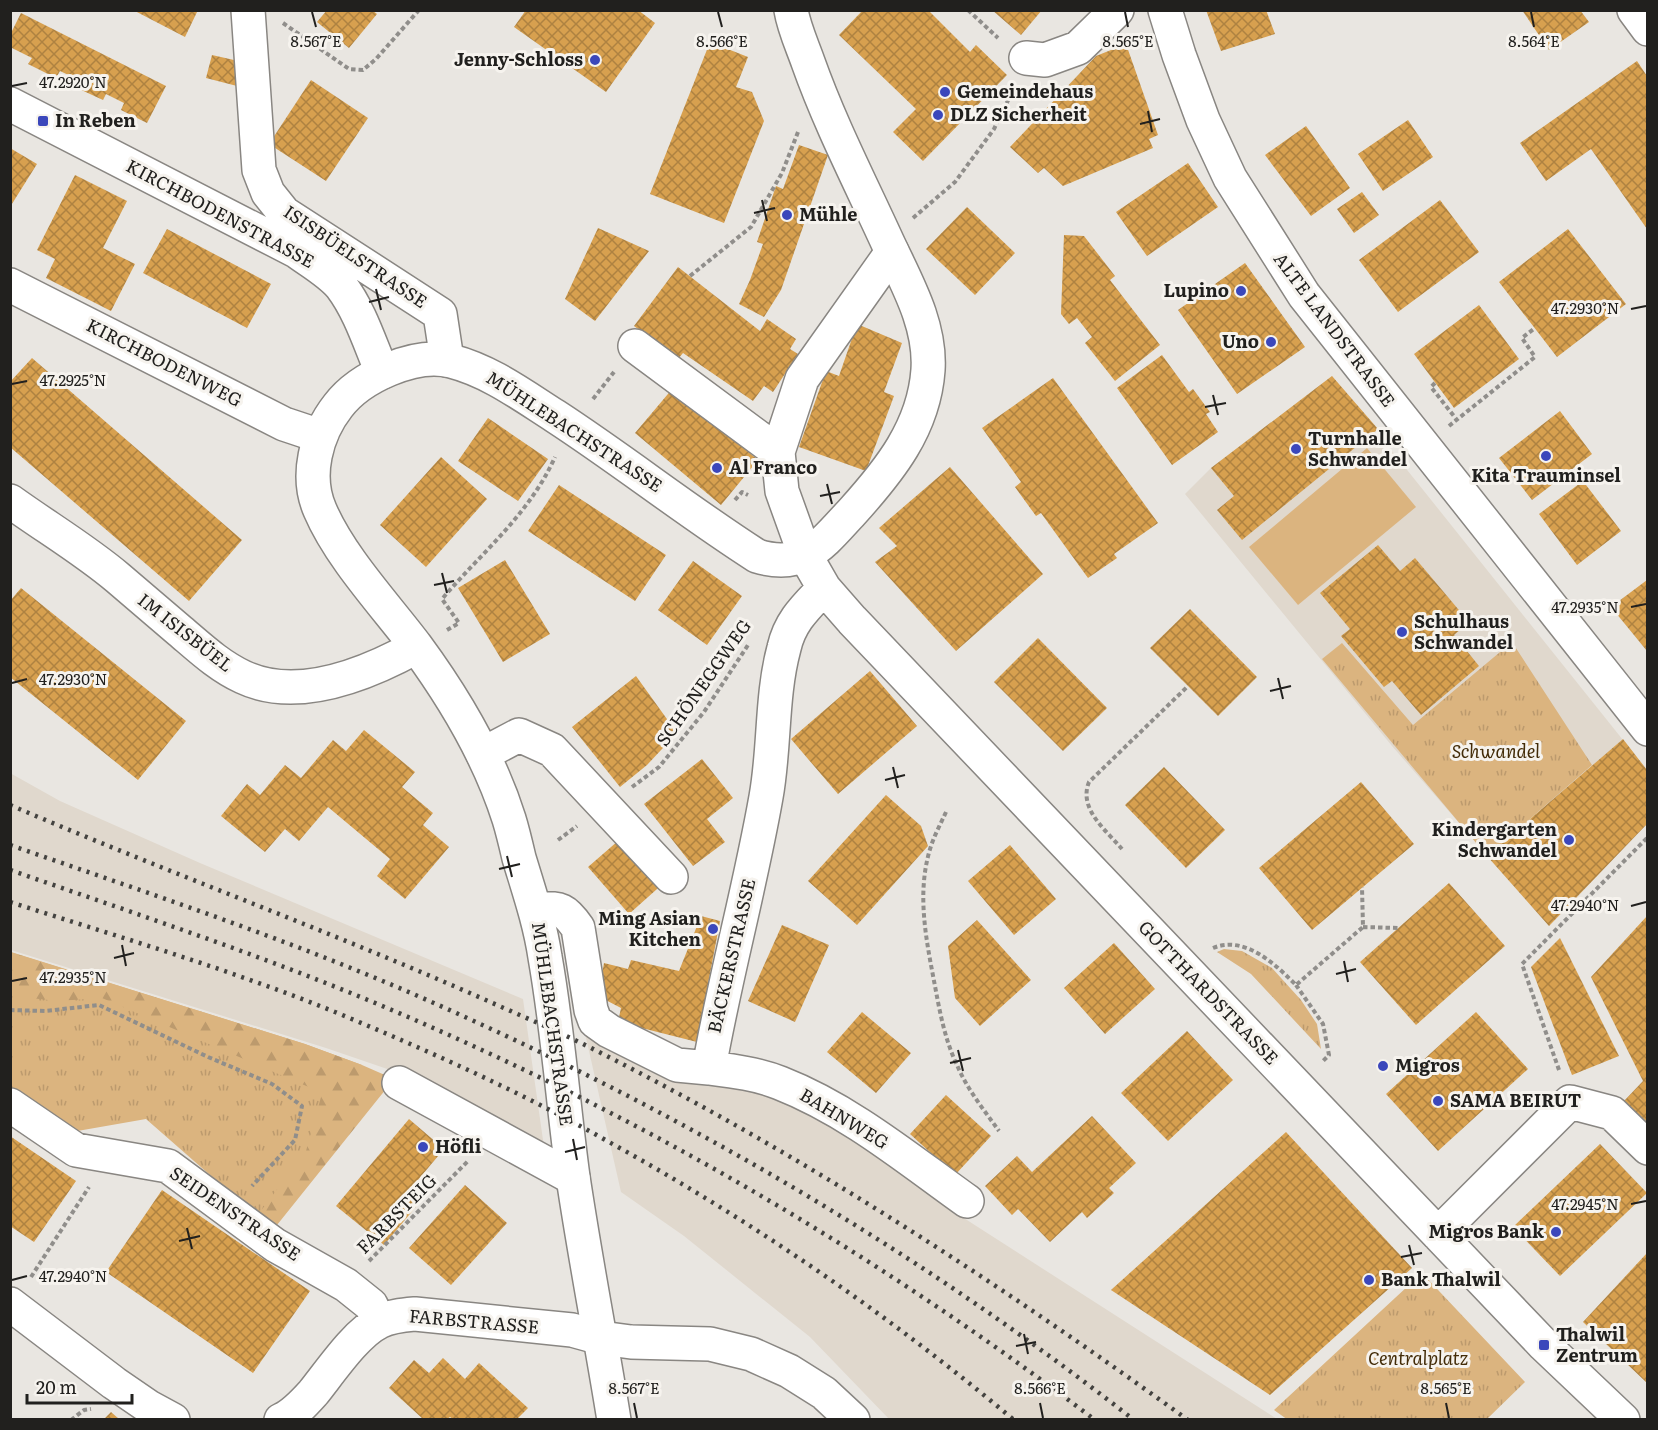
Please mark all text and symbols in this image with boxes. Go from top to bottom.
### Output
text: 8.567°E [290,29,342,52]
text: 8.566°E [696,29,748,52]
text: 8.565°E [1102,29,1154,52]
text: 8.564°E [1508,29,1560,52]
place label: Jenny-Schloss [454,45,583,72]
marker: Jenny-Schloss [588,53,602,67]
text: 47.2920°N [39,70,107,93]
place label: Gemeindehaus [957,77,1093,104]
marker: Gemeindehaus [938,85,952,99]
place label: DLZ Sicherheit [950,100,1087,127]
place label: In Reben [55,106,136,133]
marker: DLZ Sicherheit [931,108,945,122]
marker: In Reben [36,114,50,128]
street label: KIRCHBODENSTRASSE [122,152,320,274]
street label: ISISBÜELSTRASSE [279,198,433,314]
place label: Mühle [799,200,858,227]
marker: Mühle [780,208,794,222]
street label: ALTE LANDSTRASSE [1268,246,1402,412]
place label: Lupino [1163,276,1229,303]
marker: Lupino [1234,284,1248,298]
text: 47.2930°N [1551,296,1619,319]
street label: KIRCHBODENWEG [82,311,247,413]
place label: Uno [1222,327,1259,354]
marker: Uno [1264,335,1278,349]
street label: MÜHLEBACHSTRASSE [481,363,668,498]
text: 47.2925°N [40,368,106,391]
place label: Turnhalle Schwandel [1308,424,1408,472]
marker: Turnhalle Schwandel [1289,442,1303,456]
marker: Kita Trauminsel [1539,449,1553,463]
place label: Al Franco [729,453,817,480]
marker: Al Franco [710,461,724,475]
place label: Kita Trauminsel [1471,461,1621,488]
street label: IM ISISBÜEL [133,586,239,678]
text: 47.2935°N [1551,595,1619,618]
place label: Schulhaus Schwandel [1414,607,1514,655]
street label: SCHÖNEGGWEG [649,613,757,751]
marker: Schulhaus Schwandel [1395,625,1409,639]
text: 47.2930°N [39,667,107,690]
park label: Schwandel [1452,737,1541,764]
place label: Kindergarten Schwandel [1431,815,1557,863]
marker: Kindergarten Schwandel [1562,833,1576,847]
street label: BÄCKERSTRASSE [700,876,761,1036]
text: 47.2940°N [1551,893,1619,916]
place label: Ming Asian Kitchen [598,904,701,952]
street label: GOTTHARDSTRASSE [1133,914,1285,1070]
street label: MÜHLEBACHSTRASSE [526,920,581,1127]
marker: Ming Asian Kitchen [706,922,720,936]
text: 47.2935°N [39,965,107,988]
place label: Migros [1395,1051,1460,1078]
marker: Migros [1376,1059,1390,1073]
street label: BAHNWEG [795,1080,894,1155]
place label: SAMA BEIRUT [1450,1086,1582,1113]
marker: SAMA BEIRUT [1431,1094,1445,1108]
place label: Höfli [435,1132,482,1159]
marker: Höfli [416,1140,430,1154]
street label: SEIDENSTRASSE [165,1159,307,1267]
street label: FARBSTEIG [350,1167,442,1259]
text: 47.2945°N [1551,1192,1619,1215]
place label: Migros Bank [1428,1217,1545,1244]
marker: Migros Bank [1549,1225,1563,1239]
text: 47.2940°N [39,1264,107,1287]
place label: Bank Thalwil [1381,1265,1501,1292]
marker: Bank Thalwil [1362,1273,1376,1287]
street label: FARBSTRASSE [408,1301,540,1340]
place label: Thalwil Zentrum [1556,1320,1638,1368]
marker: Thalwil Zentrum [1537,1338,1551,1352]
park label: Centralplatz [1368,1344,1469,1371]
scale bar [27,1367,132,1405]
text: 20 m [36,1373,77,1400]
text: 8.567°E [608,1376,660,1399]
text: 8.566°E [1014,1376,1066,1399]
text: 8.565°E [1420,1376,1472,1399]

